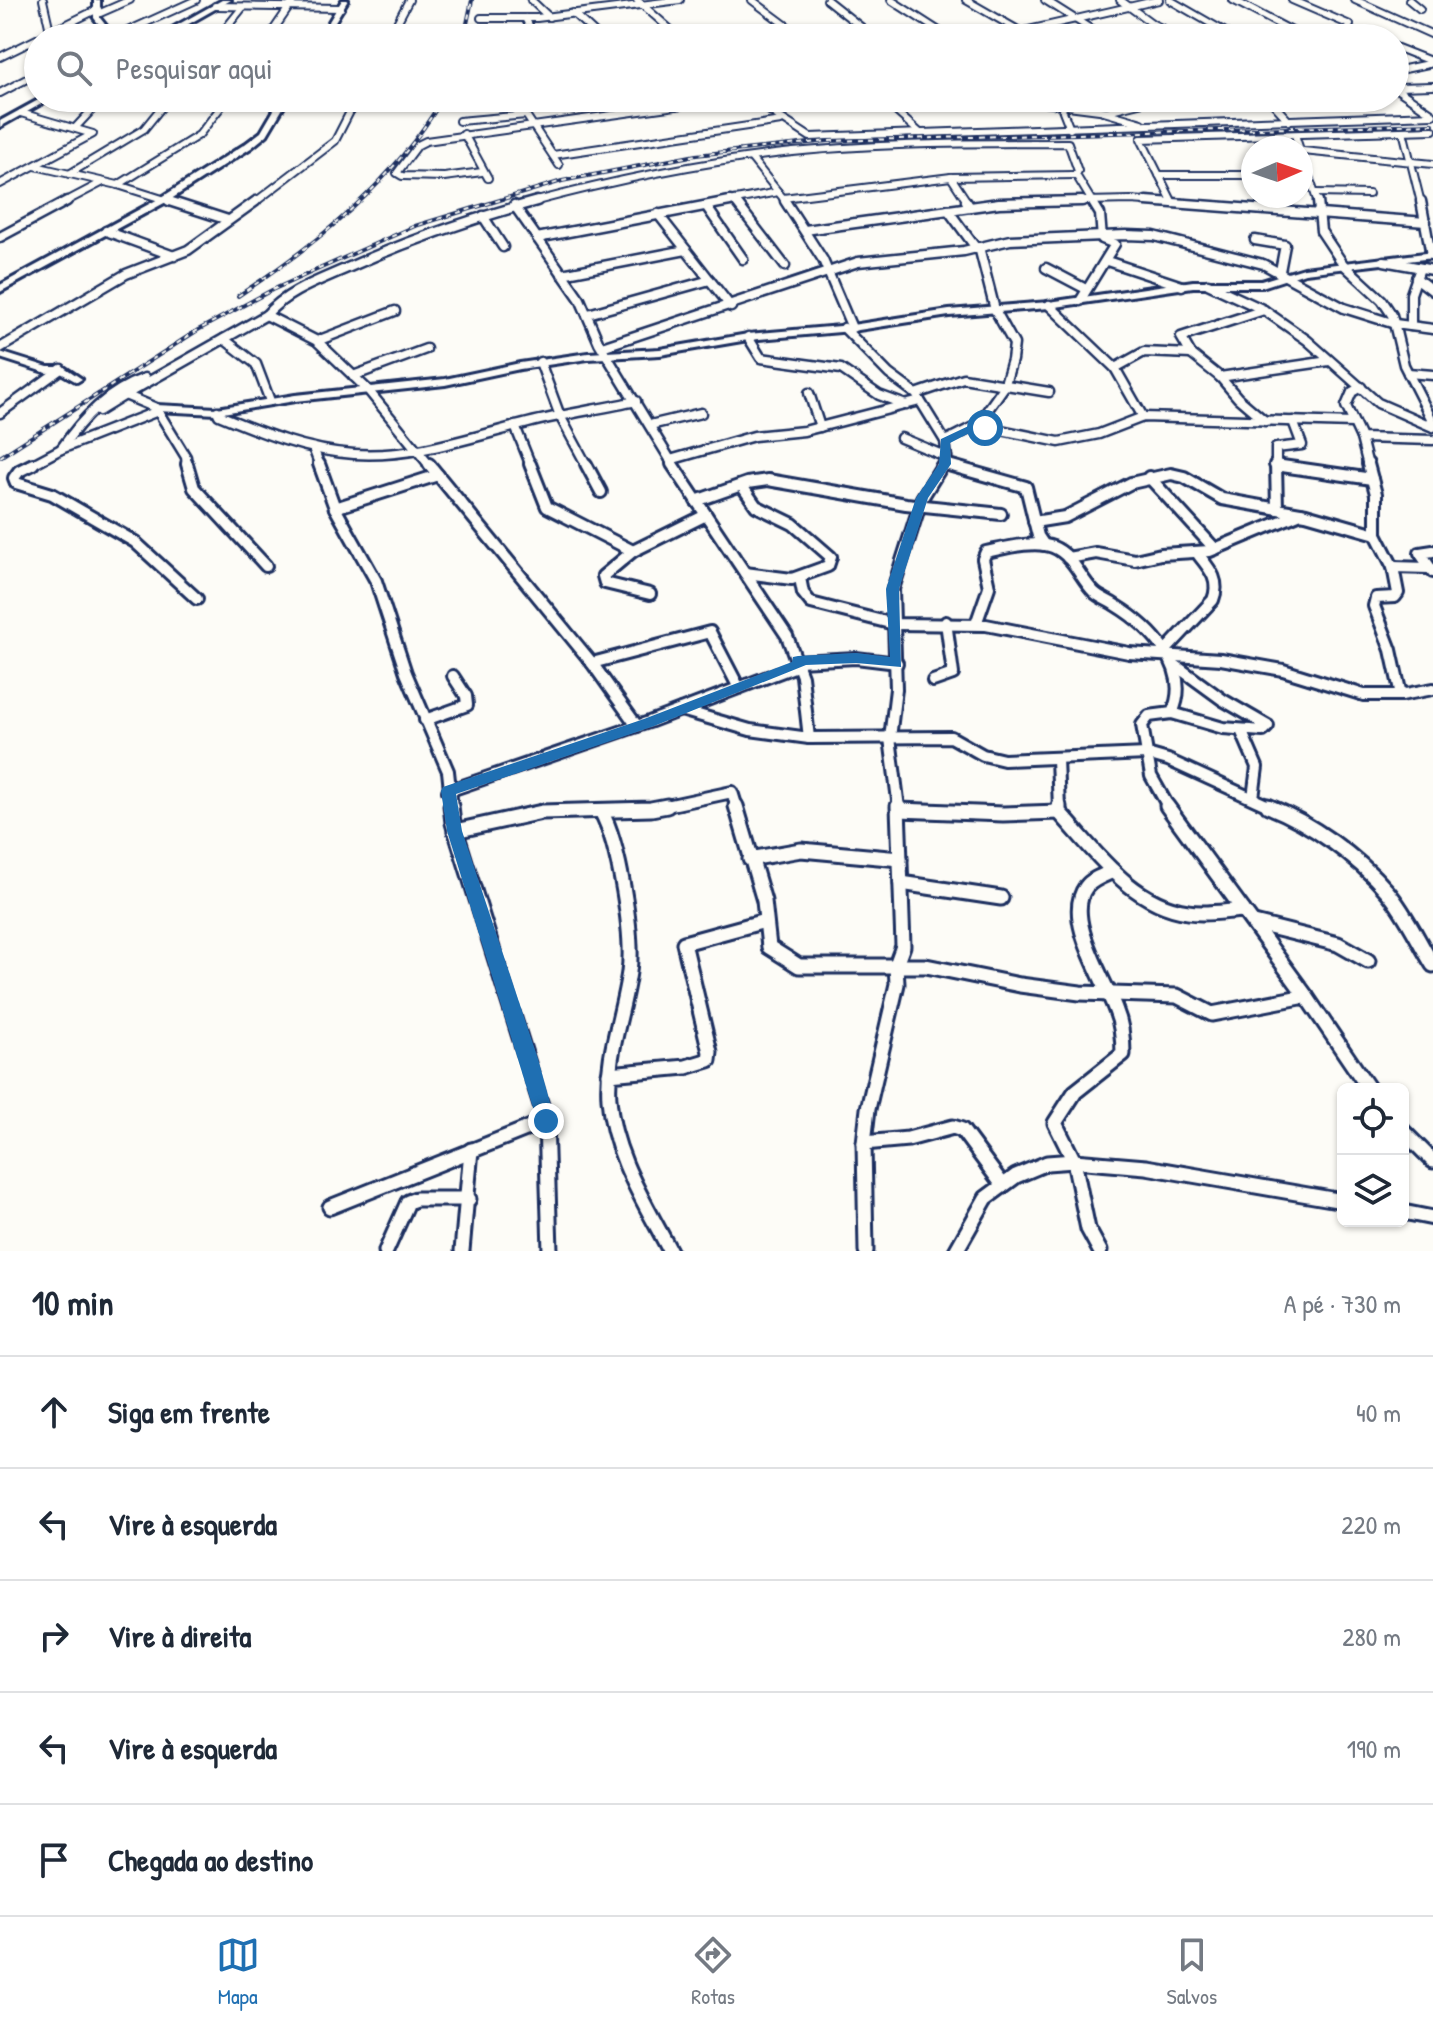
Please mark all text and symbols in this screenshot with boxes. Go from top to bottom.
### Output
search box [24,24,1409,112]
icon: search [52,46,96,90]
text: Pesquisar aqui [116,48,273,88]
north arrow [1241,136,1313,208]
route start [967,410,1003,446]
map controls [1337,1083,1409,1227]
button: locate [1337,1083,1409,1155]
route end [528,1103,564,1139]
button: layers [1337,1155,1409,1227]
text: 10 min [32,1280,114,1326]
text: A pé · 730 m [1284,1286,1401,1321]
icon: ahead [32,1390,76,1434]
text: Siga em frente [108,1392,270,1432]
text: 40 m [1356,1395,1401,1430]
icon: left [32,1502,76,1546]
text: Vire à esquerda [108,1504,277,1544]
text: 220 m [1341,1507,1401,1542]
icon: right [32,1614,76,1658]
text: Vire à direita [108,1616,251,1656]
text: 280 m [1342,1619,1401,1654]
icon: left [32,1726,76,1770]
text: Vire à esquerda [108,1728,277,1768]
text: 190 m [1347,1731,1401,1766]
icon: arrive [32,1838,76,1882]
text: Chegada ao destino [108,1840,313,1880]
tab: Mapa [216,1933,260,2011]
tab: Rotas [691,1933,735,2011]
tab: Salvos [1167,1933,1217,2011]

